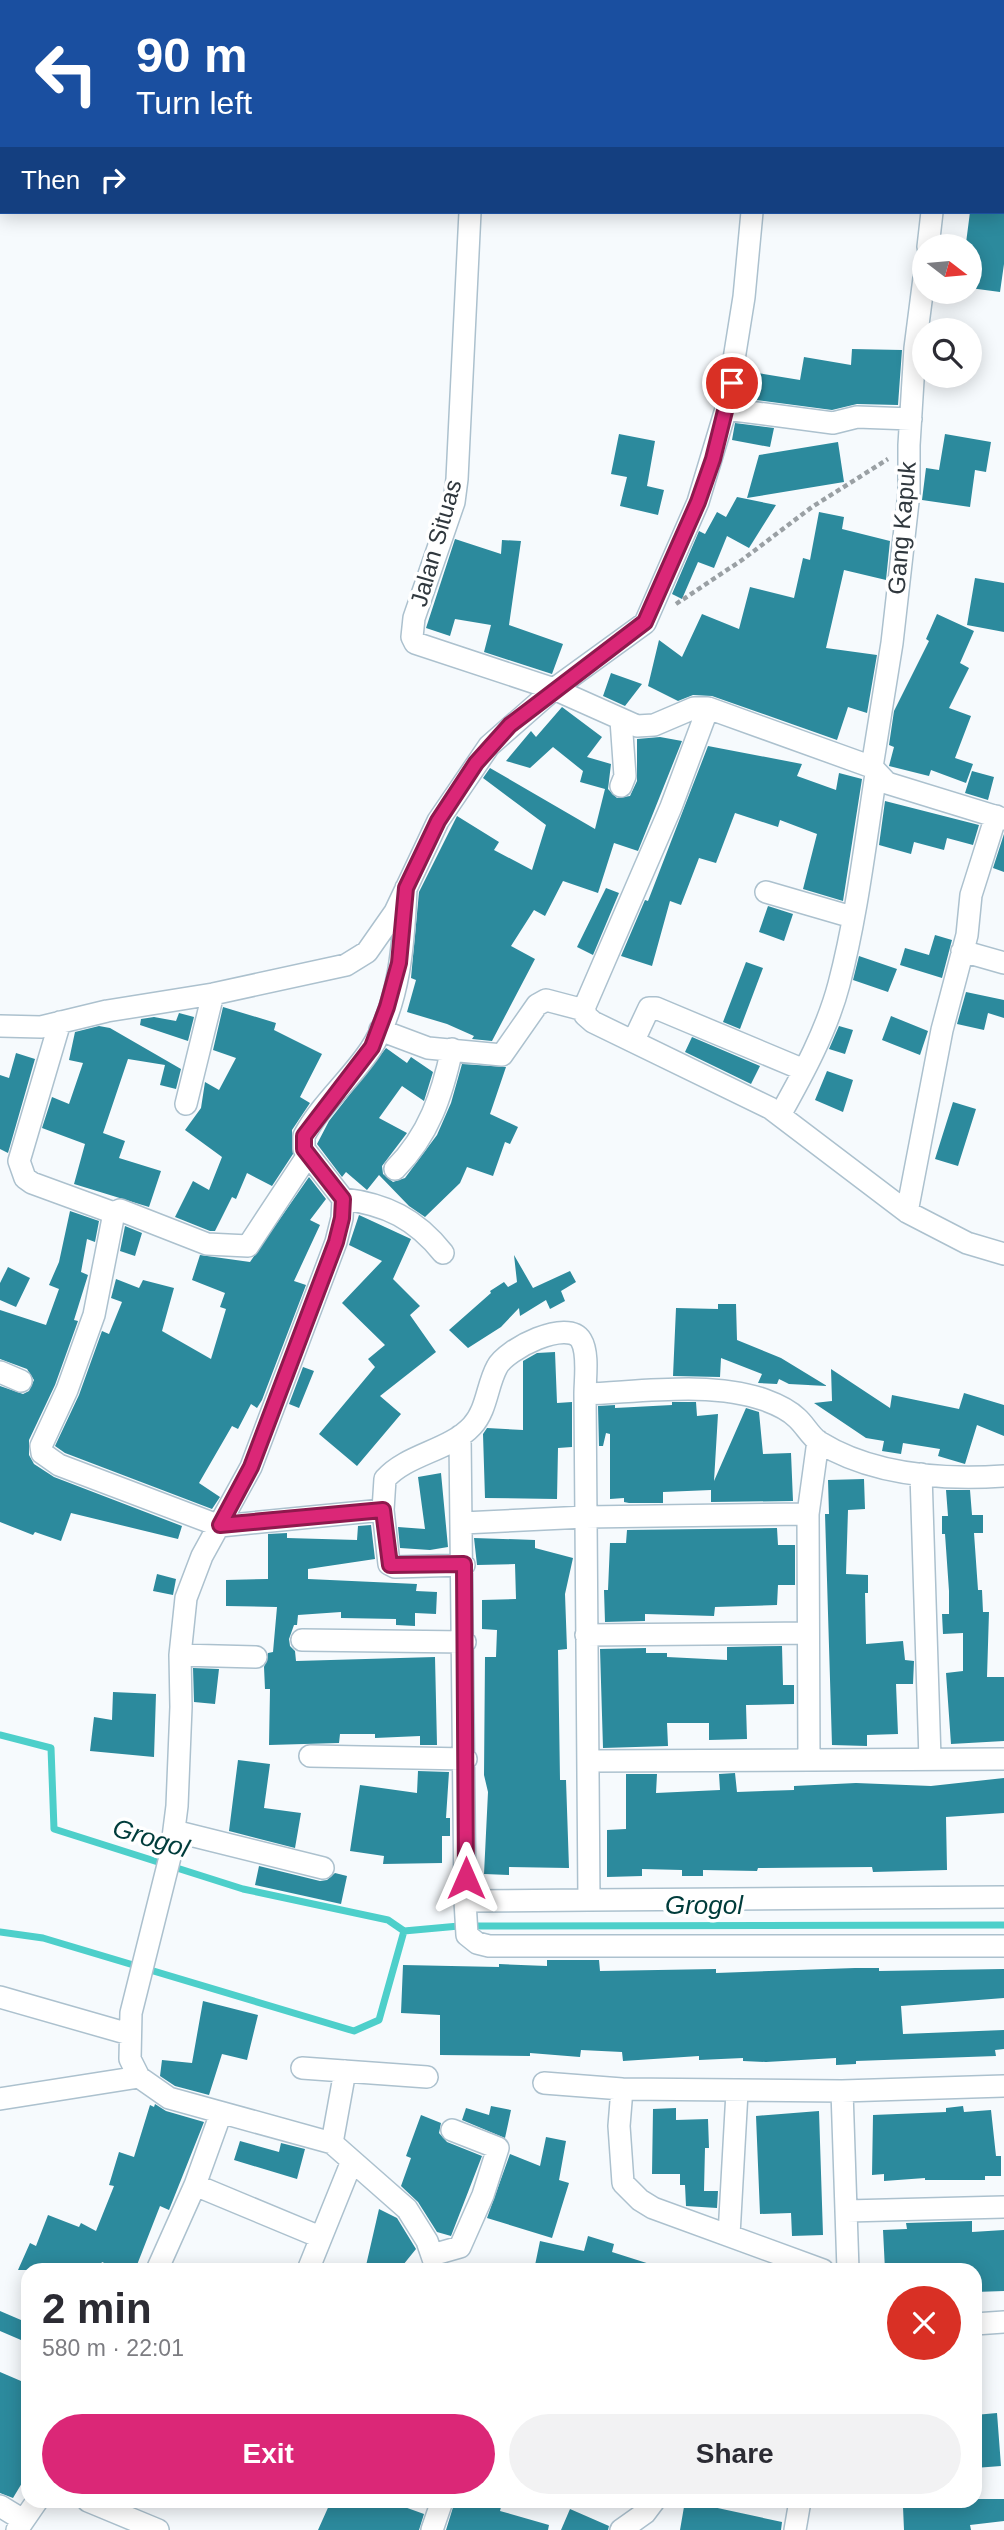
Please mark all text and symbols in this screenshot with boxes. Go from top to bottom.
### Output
icon: left [21,28,112,119]
text: 90 m [136,28,248,82]
text: Turn left [136,85,252,121]
icon: right [94,161,132,199]
text: Then [21,165,80,195]
north arrow [912,234,982,304]
map controls [912,234,982,388]
button: search [912,318,982,388]
pin [702,353,762,413]
icon: arrive [713,364,751,402]
street label: Gang Kapuk [882,459,921,596]
street label: Jalan Situas [405,476,467,609]
water label: Grogol [109,1812,194,1864]
position arrow [429,1841,503,1915]
water label: Grogol [665,1890,744,1920]
text: 2 min [42,2285,152,2332]
button: close [887,2286,961,2360]
text: 580 m · 22:01 [42,2335,184,2361]
button: Exit [42,2414,495,2494]
button: Share [509,2414,961,2494]

